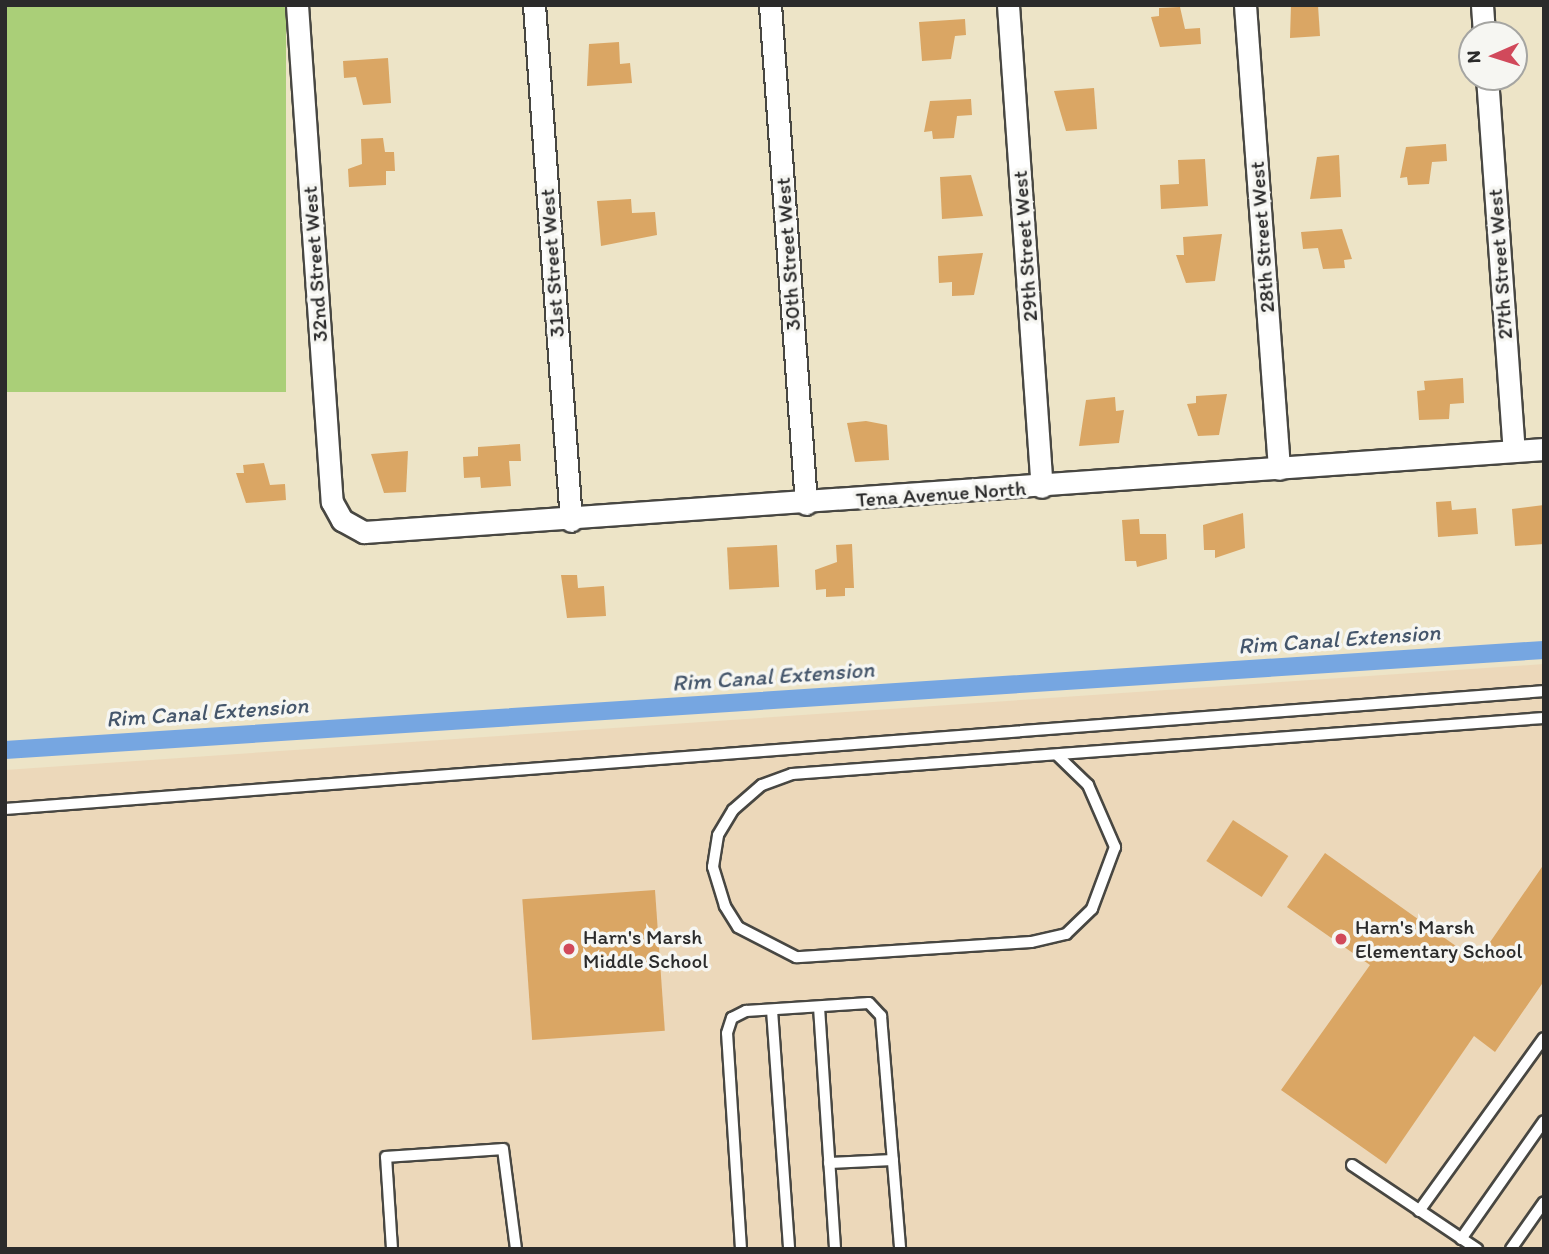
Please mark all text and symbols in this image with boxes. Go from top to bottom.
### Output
north arrow [1458,21,1528,91]
text: N [1462,50,1485,64]
street label: 28th Street West [1244,161,1280,313]
street label: 29th Street West [1007,170,1043,322]
street label: 30th Street West [770,177,806,331]
street label: 32nd Street West [297,186,333,342]
street label: 31st Street West [534,188,570,338]
street label: 27th Street West [1482,189,1518,339]
street label: Tena Avenue North [856,476,1026,512]
water label: Rim Canal Extension [1237,618,1441,660]
water label: Rim Canal Extension [671,655,875,697]
water label: Rim Canal Extension [105,691,309,733]
place label: Harn's Marsh Elementary School [1355,914,1522,964]
place label: Harn's Marsh Middle School [583,924,708,974]
marker: Harn's Marsh Elementary School [1333,931,1349,947]
marker: Harn's Marsh Middle School [561,941,577,957]

